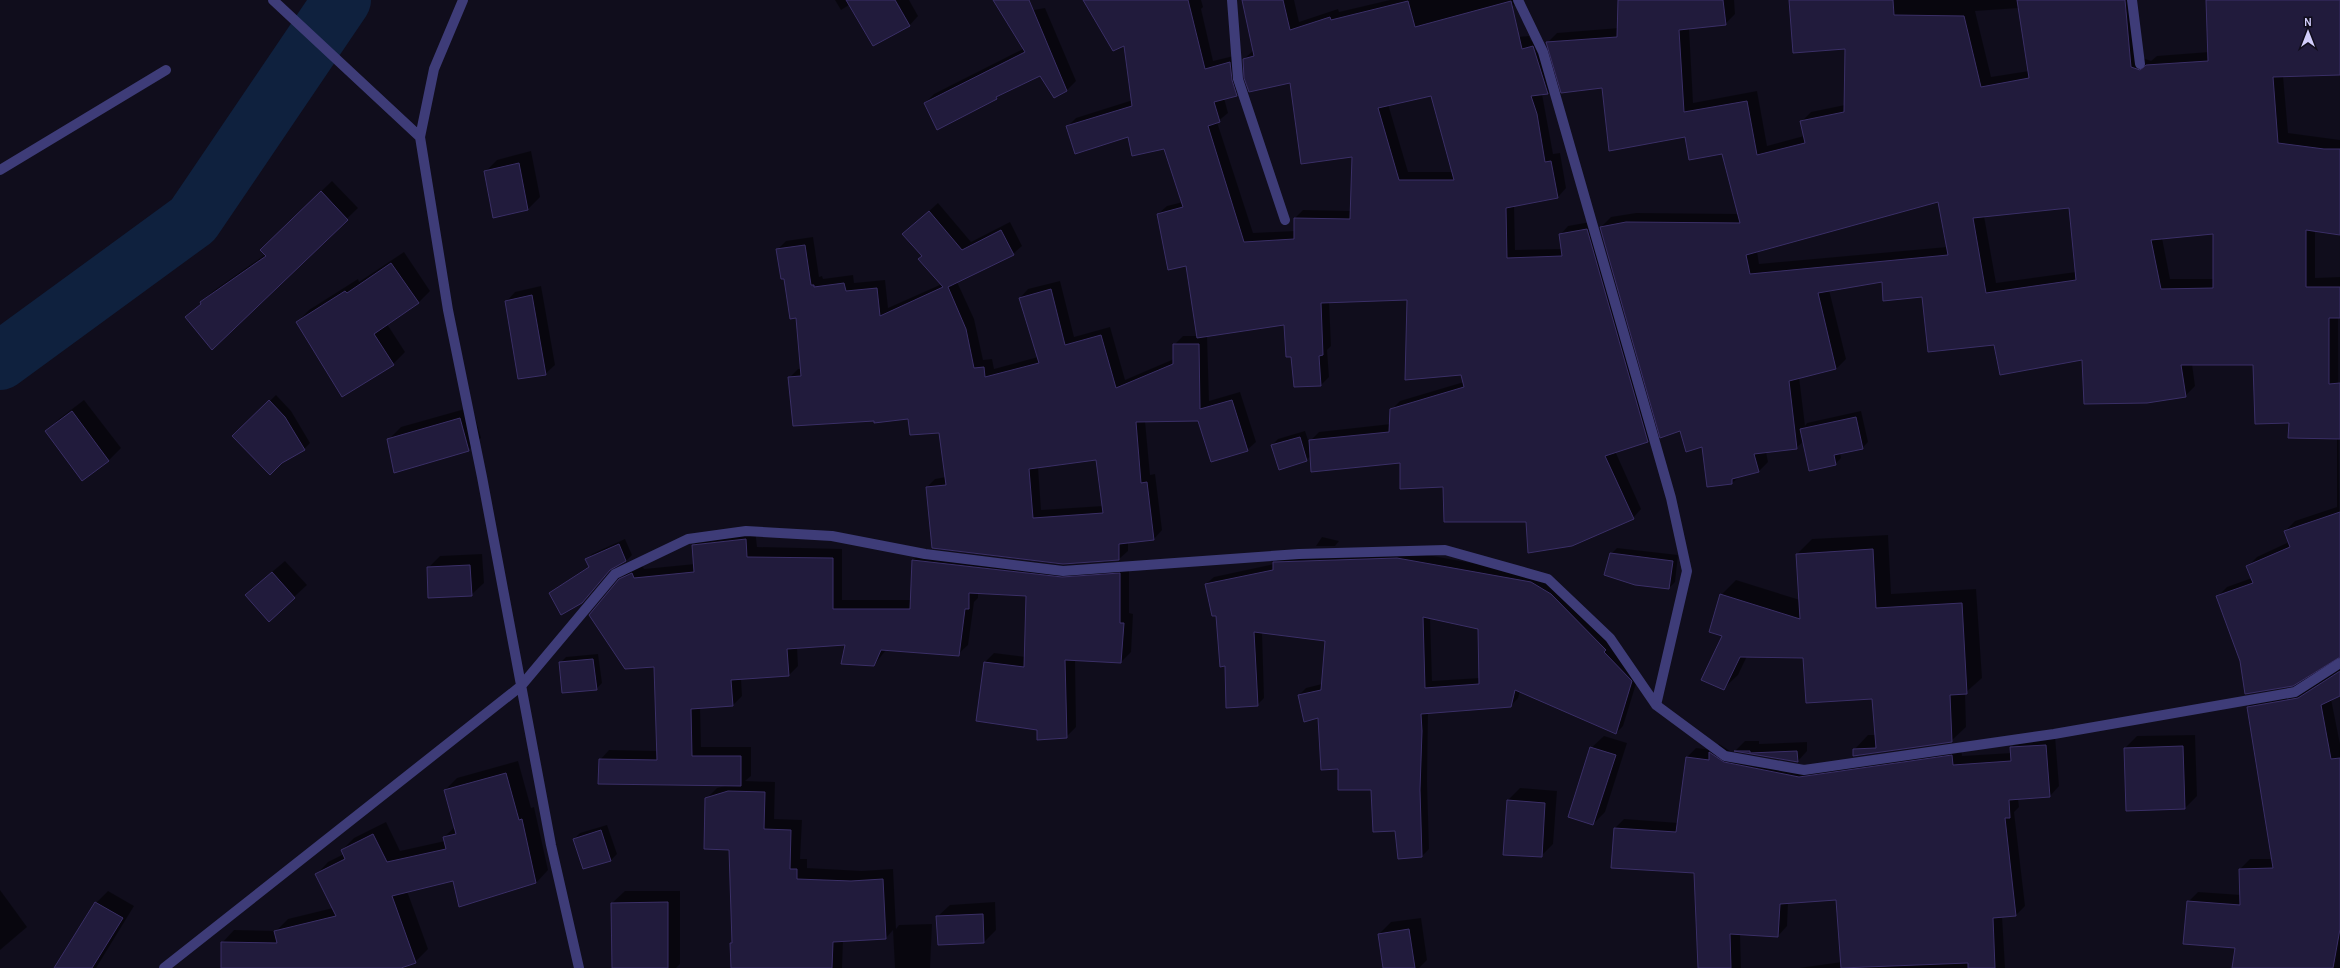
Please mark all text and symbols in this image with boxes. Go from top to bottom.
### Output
north arrow [2288,12,2328,52]
text: N [2304,16,2312,29]

